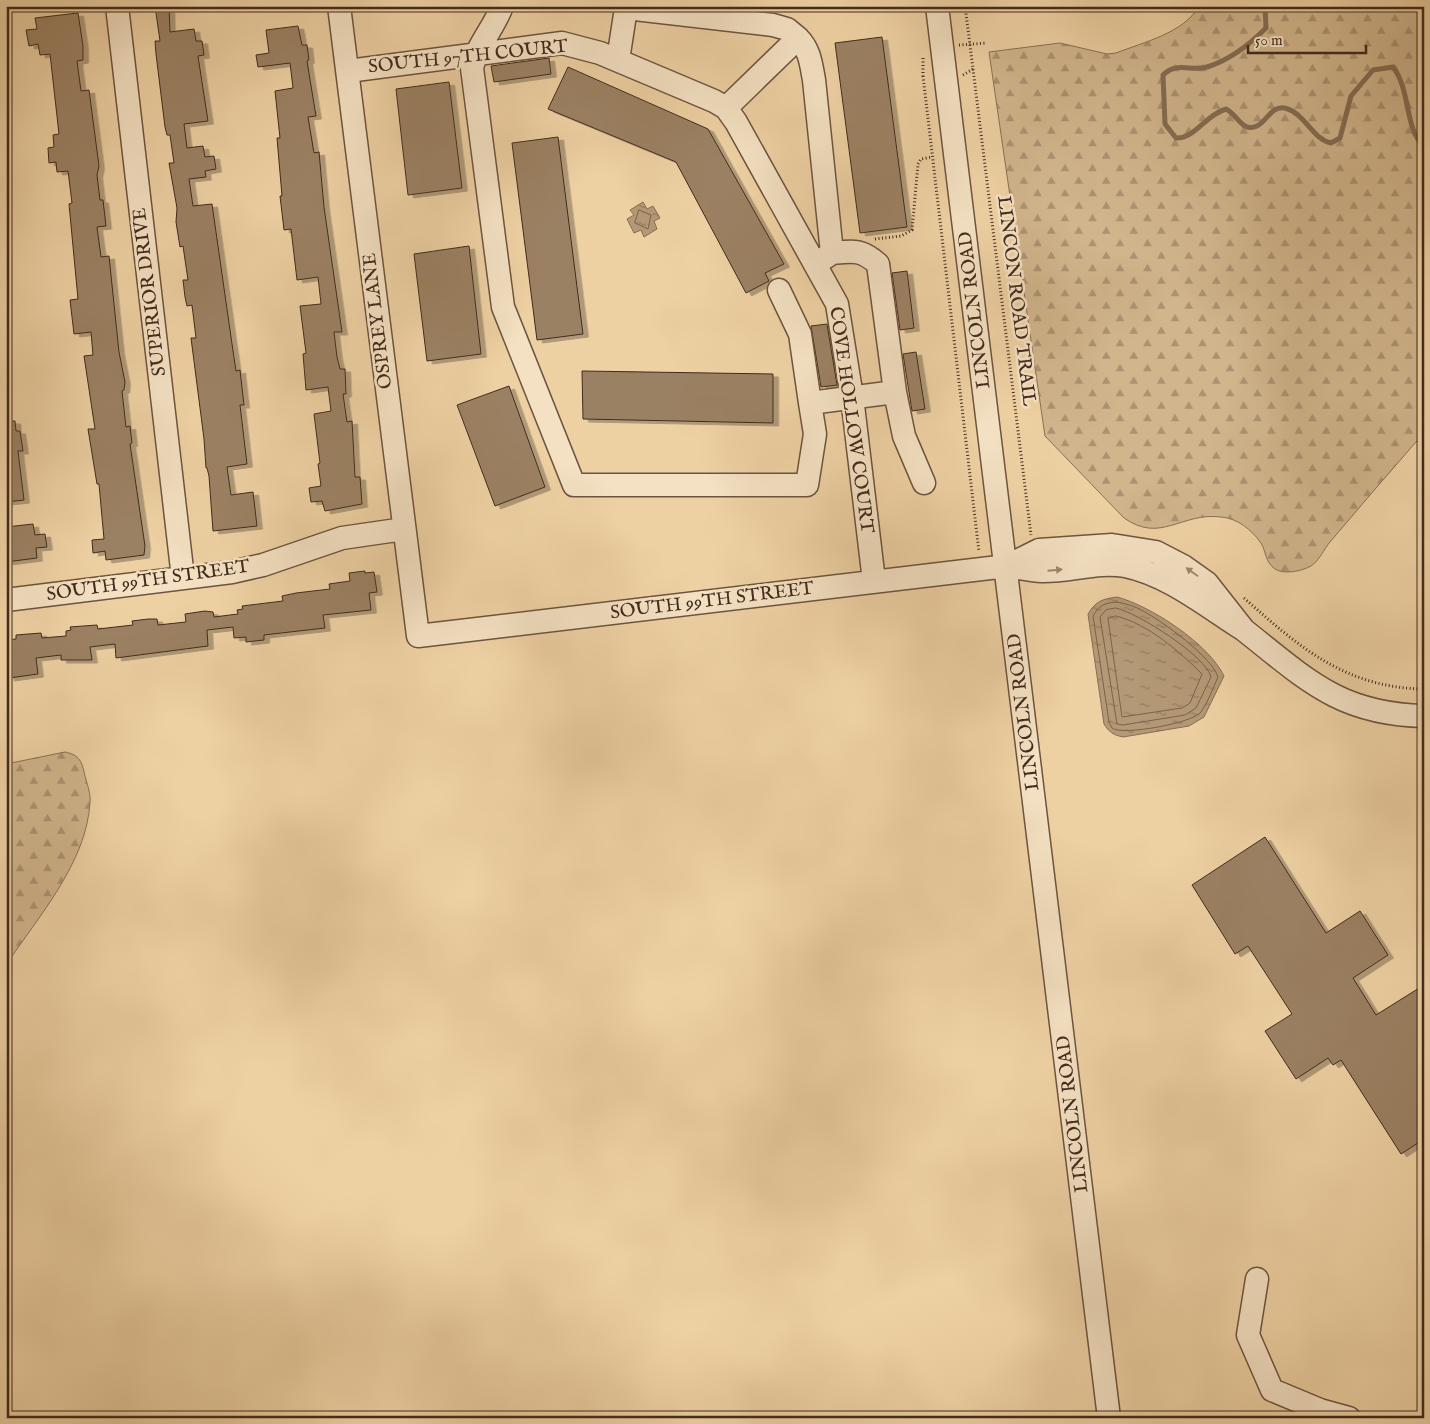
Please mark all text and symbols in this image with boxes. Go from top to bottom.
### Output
scale bar [1248,22,1365,54]
text: 50 m [1255,31,1283,50]
street label: SOUTH 97TH COURT [367,35,569,79]
street label: LINCON ROAD TRAIL [991,194,1041,408]
street label: SUPERIOR DRIVE [128,206,172,378]
street label: LINCOLN ROAD [953,230,997,390]
street label: OSPREY LANE [358,252,398,390]
street label: COVE HOLLOW COURT [823,305,879,535]
street label: SOUTH 99TH STREET [45,555,251,607]
one-way arrow [1047,566,1063,574]
one-way arrow [1185,567,1198,577]
street label: SOUTH 99TH STREET [609,577,815,625]
street label: LINCOLN ROAD [1002,632,1046,792]
street label: LINCOLN ROAD [1051,1034,1095,1194]

